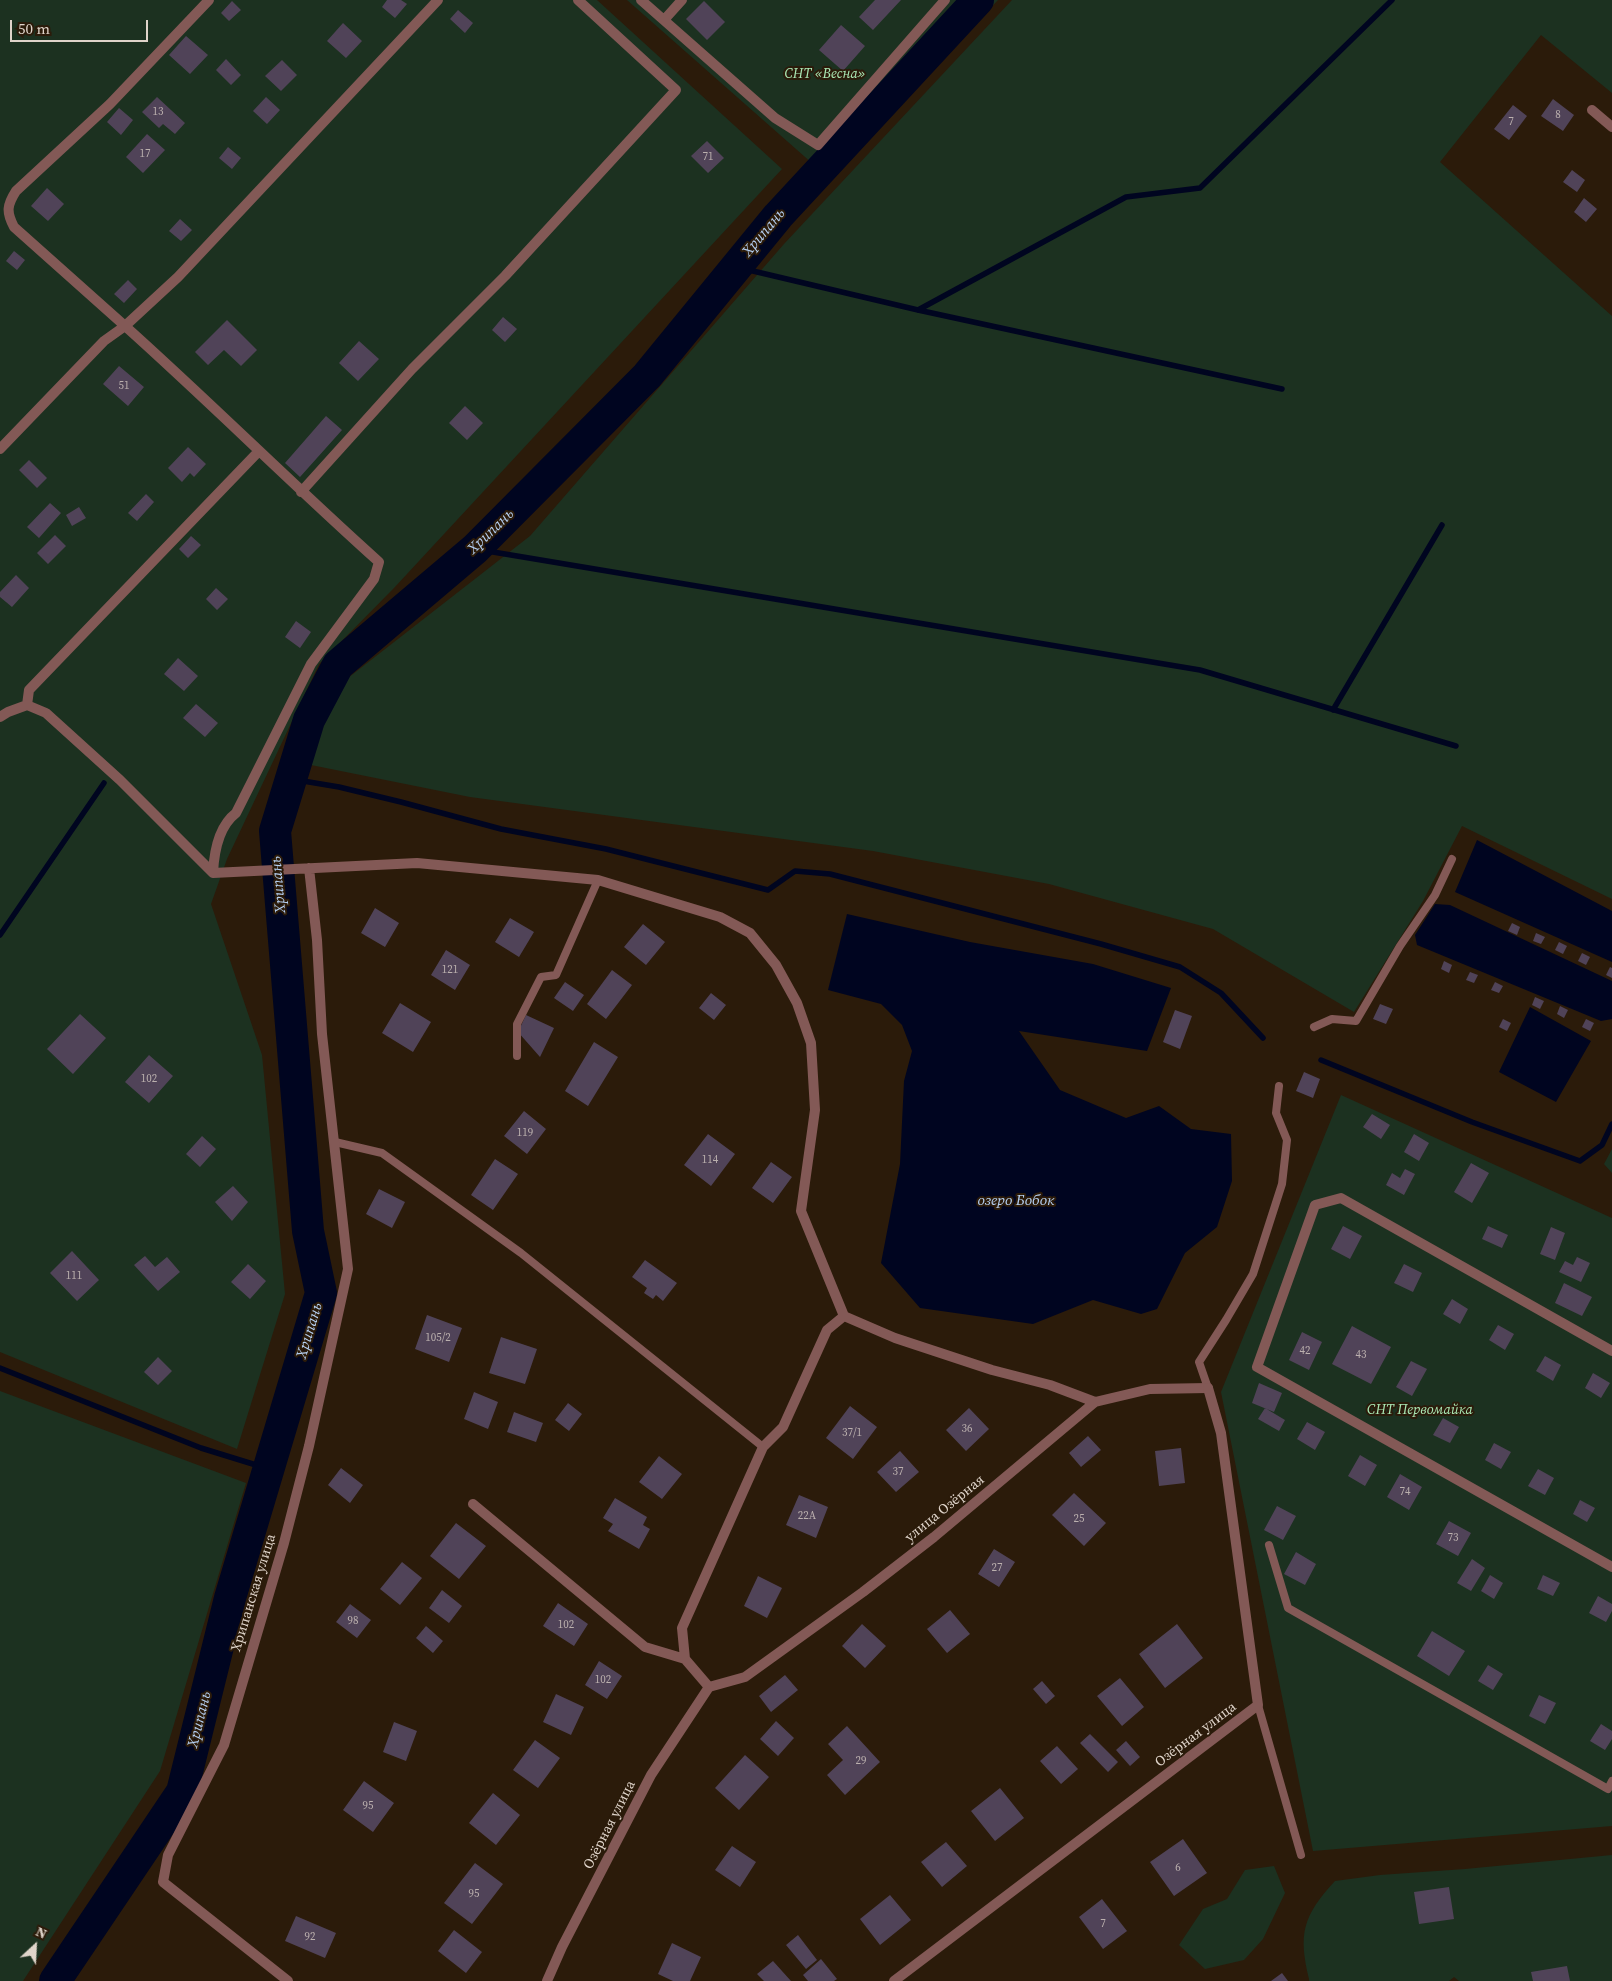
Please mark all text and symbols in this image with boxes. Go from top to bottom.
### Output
scale bar [12,10,150,42]
text: 50 m [18,18,50,39]
park label: СНТ «Весна» [785,66,865,82]
house number: 13 [153,105,163,119]
house number: 8 [1555,108,1561,122]
house number: 7 [1508,115,1514,129]
house number: 17 [140,147,150,161]
house number: 71 [703,150,713,164]
water label: Хрипань [739,205,789,261]
house number: 51 [119,379,129,393]
water label: Хрипань [464,506,518,558]
water label: Хрипань [268,856,290,914]
house number: 121 [442,963,458,977]
house number: 102 [141,1072,157,1086]
house number: 119 [517,1126,533,1140]
house number: 114 [702,1153,718,1167]
water label: озеро Бобок [978,1192,1054,1210]
house number: 111 [66,1269,82,1283]
water label: Хрипань [293,1301,327,1361]
house number: 105/2 [425,1331,451,1345]
house number: 42 [1300,1344,1310,1358]
house number: 43 [1356,1348,1366,1362]
park label: СНТ Первомайка [1367,1402,1473,1418]
house number: 36 [962,1422,972,1436]
house number: 37/1 [842,1426,862,1440]
house number: 37 [893,1465,903,1479]
street label: улица Озёрная [902,1472,988,1546]
house number: 74 [1400,1485,1410,1499]
house number: 22А [798,1509,816,1523]
house number: 25 [1074,1512,1084,1526]
house number: 73 [1448,1531,1458,1545]
street label: Хрипанская улица [228,1532,280,1654]
house number: 27 [992,1561,1002,1575]
house number: 98 [348,1614,358,1628]
house number: 102 [558,1618,574,1632]
house number: 102 [595,1673,611,1687]
water label: Хрипань [184,1690,216,1750]
street label: Озёрная улица [1152,1699,1240,1771]
house number: 29 [856,1754,866,1768]
street label: Озёрная улица [580,1778,640,1872]
house number: 95 [363,1799,373,1813]
house number: 6 [1175,1861,1181,1875]
house number: 95 [469,1887,479,1901]
house number: 7 [1100,1917,1106,1931]
north arrow [10,1921,60,1971]
text: N [32,1921,50,1944]
house number: 92 [305,1930,315,1944]

